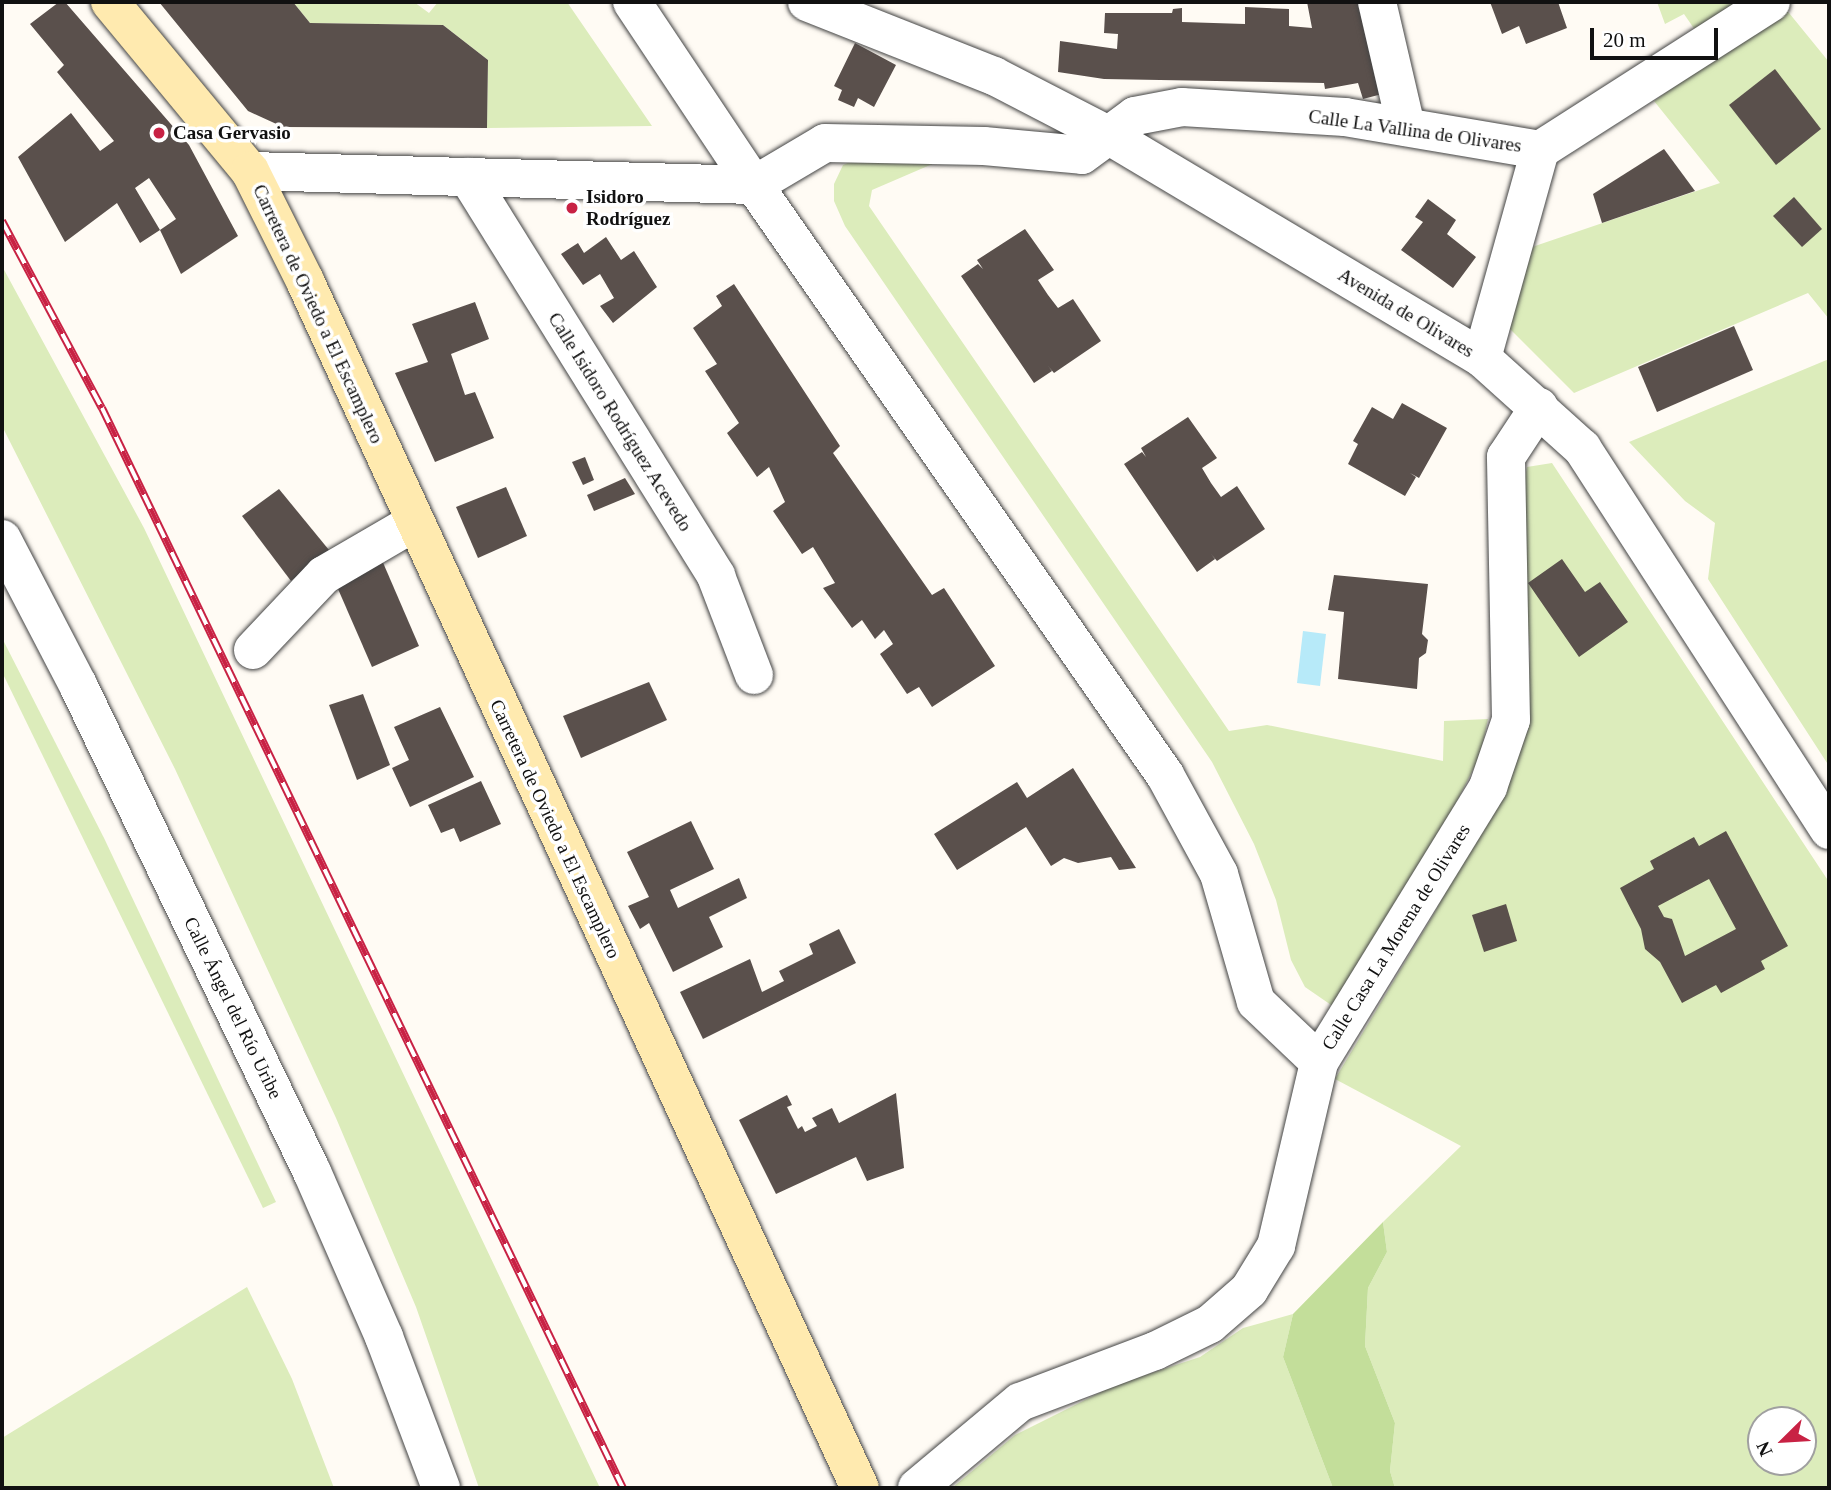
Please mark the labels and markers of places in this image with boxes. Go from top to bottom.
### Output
place label: Casa Gervasio [173,122,291,144]
marker: Casa Gervasio [151,125,167,141]
place label: Isidoro Rodríguez [586,186,670,230]
marker: Isidoro Rodríguez [564,200,580,216]

